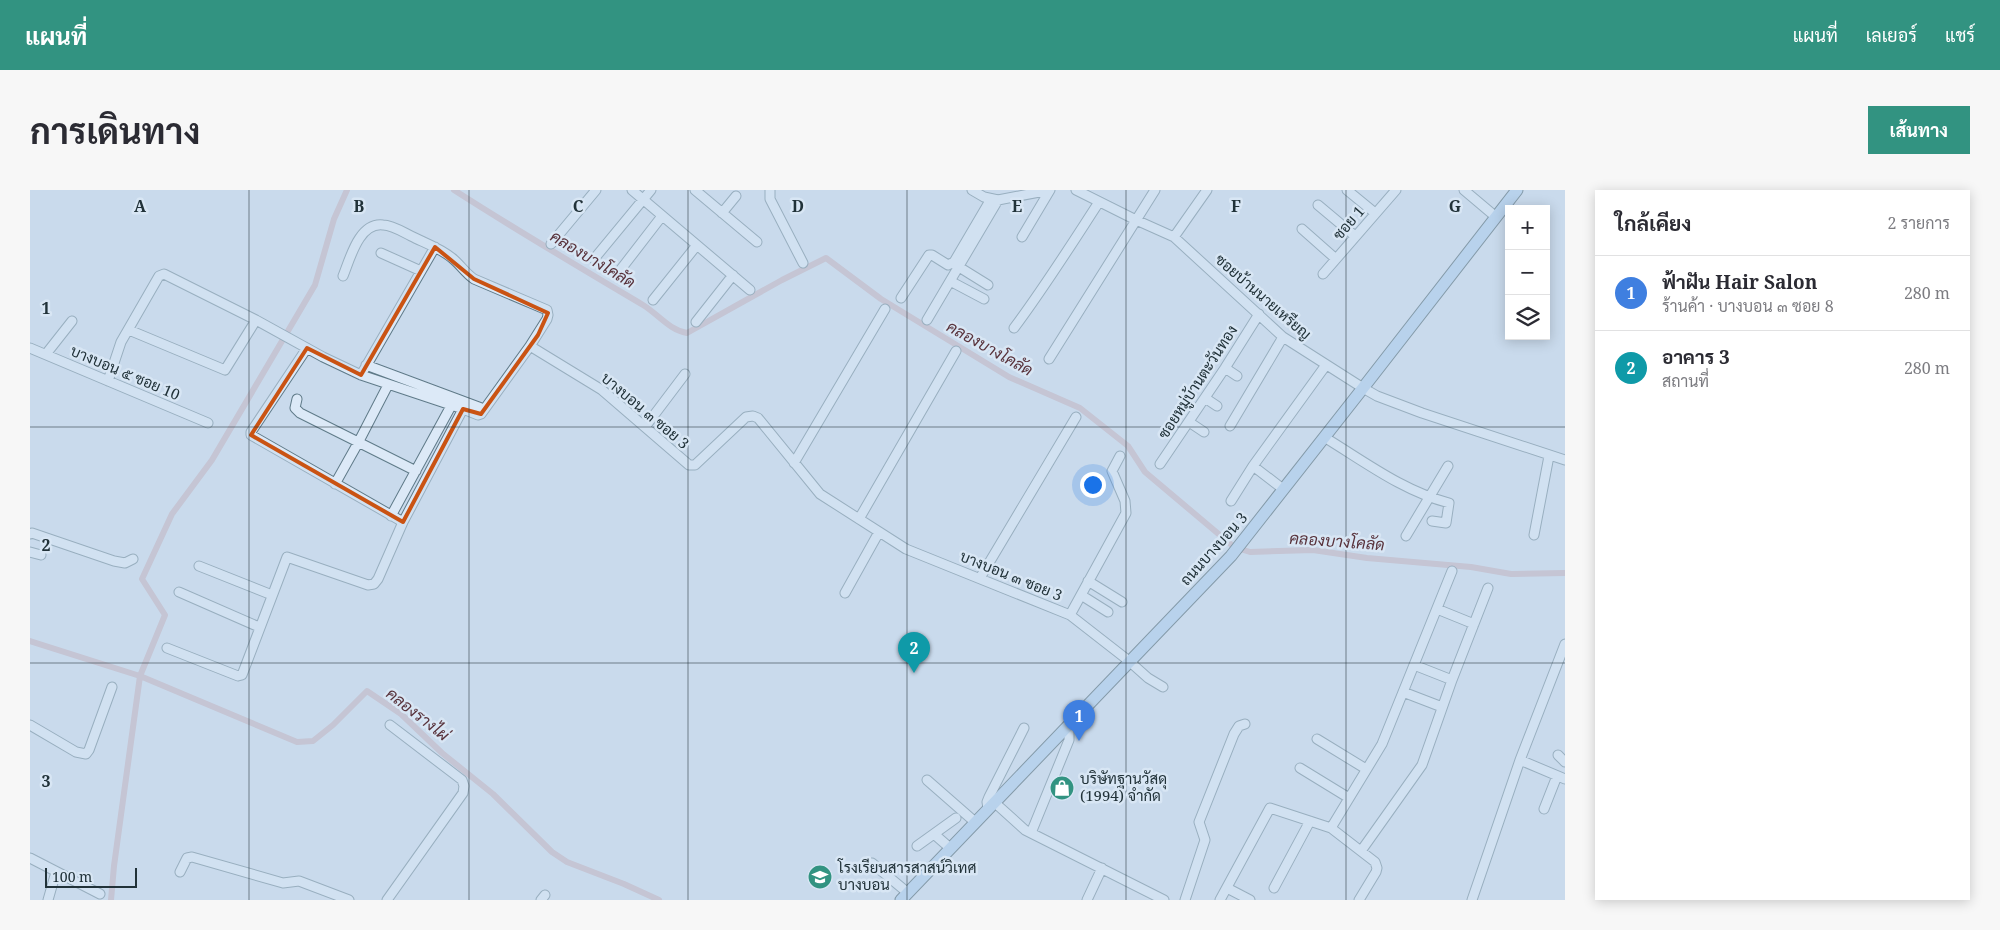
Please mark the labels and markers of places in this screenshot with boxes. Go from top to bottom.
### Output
pin: 2 [898,632,930,673]
pin: 1 [1063,700,1095,741]
place label: บริษัทฐานวัสดุ (1994) จำกัด [1080,768,1167,805]
shop icon: บริษัทฐานวัสดุ (1994) จำกัด [1049,775,1075,801]
place label: โรงเรียนสารสาสน์วิเทศ บางบอน [837,857,976,894]
school or university icon: โรงเรียนสารสาสน์วิเทศ บางบอน [807,864,833,890]

